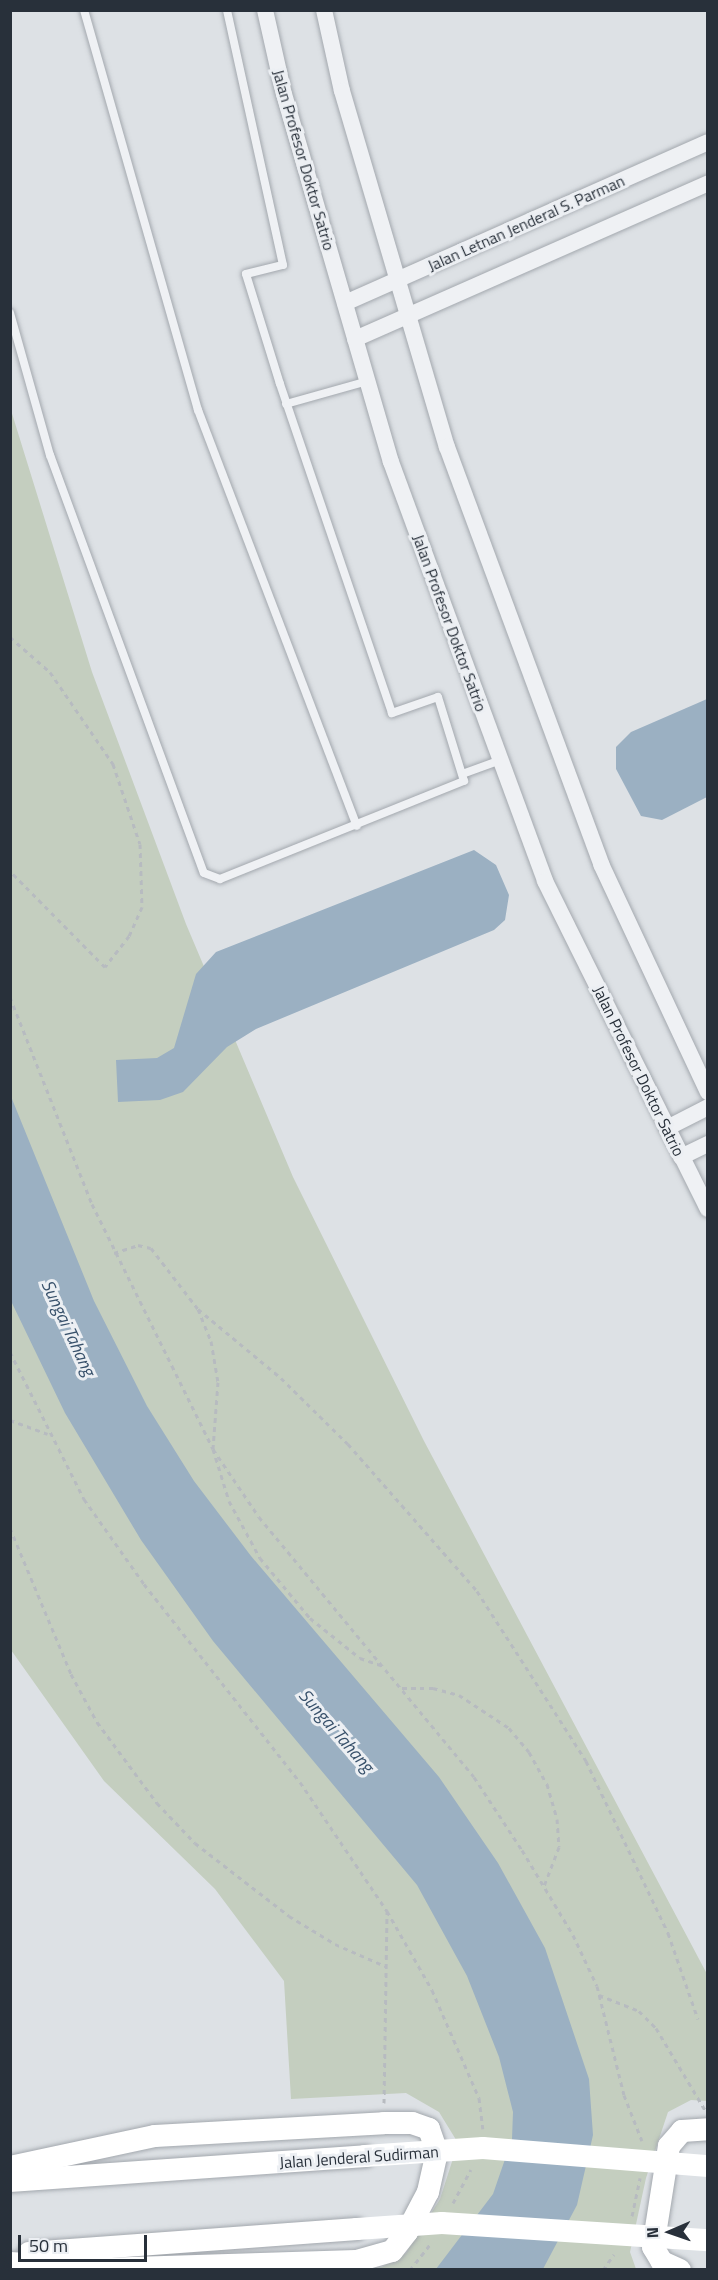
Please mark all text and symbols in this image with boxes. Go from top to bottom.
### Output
street label: Jalan Profesor Doktor Satrio [269,67,339,253]
street label: Jalan Letnan Jenderal S. Parman [425,171,627,275]
street label: Jalan Profesor Doktor Satrio [409,532,491,714]
street label: Jalan Profesor Doktor Satrio [589,983,689,1159]
water label: Sungai Tahang [36,1277,100,1379]
water label: Sungai Tahang [294,1685,378,1777]
street label: Jalan Jenderal Sudirman [279,2142,439,2172]
north arrow [640,2202,700,2262]
scale bar [21,2223,150,2261]
text: N [640,2227,664,2239]
text: 50 m [29,2232,68,2259]

